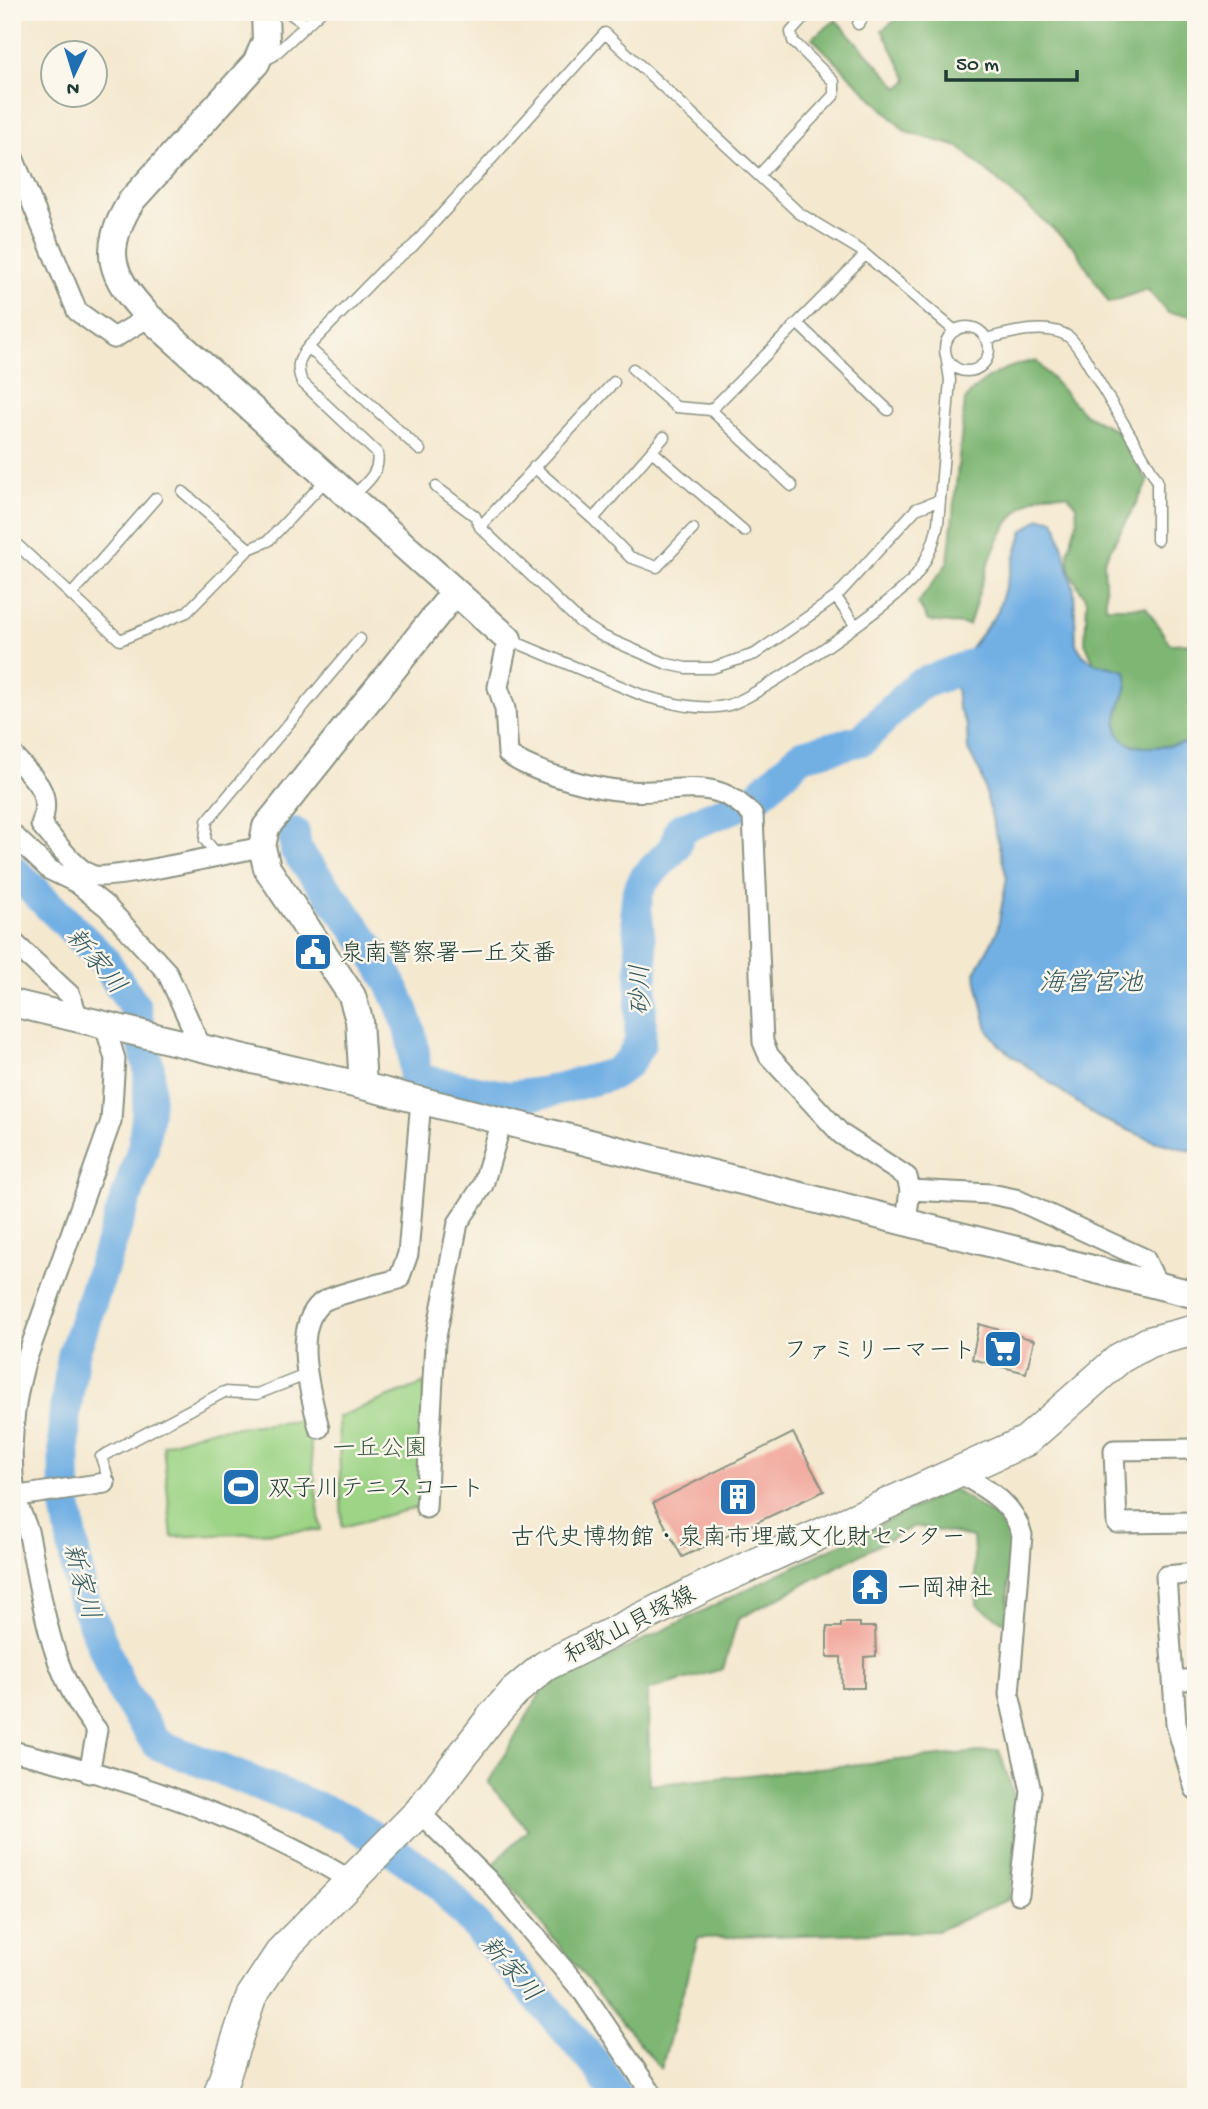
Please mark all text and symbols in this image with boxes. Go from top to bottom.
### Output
north arrow [38,38,108,108]
scale bar [946,38,1077,82]
text: 50 m [956,54,999,79]
text: N [66,76,80,99]
water label: 新家川 [57,922,132,1003]
public building icon: 泉南警察署一丘交番 [292,931,334,973]
place label: 泉南警察署一丘交番 [340,940,556,970]
water label: 砂川 [627,964,659,1016]
water label: 海営宮池 [1039,969,1144,1001]
supermarket icon: ファミリーマート [982,1328,1024,1370]
place label: ファミリーマート [784,1338,976,1367]
park label: 一丘公園 [332,1436,428,1465]
sports icon: 双子川テニスコート [220,1466,262,1508]
place label: 双子川テニスコート [268,1476,484,1505]
building icon: 古代史博物館・泉南市埋蔵文化財センター [717,1476,759,1518]
place label: 古代史博物館・泉南市埋蔵文化財センター [510,1524,966,1554]
water label: 新家川 [54,1540,106,1624]
temple icon: 一岡神社 [849,1566,891,1608]
place label: 一岡神社 [897,1575,993,1605]
street label: 和歌山貝塚線 [559,1581,701,1673]
water label: 新家川 [471,1930,547,2011]

